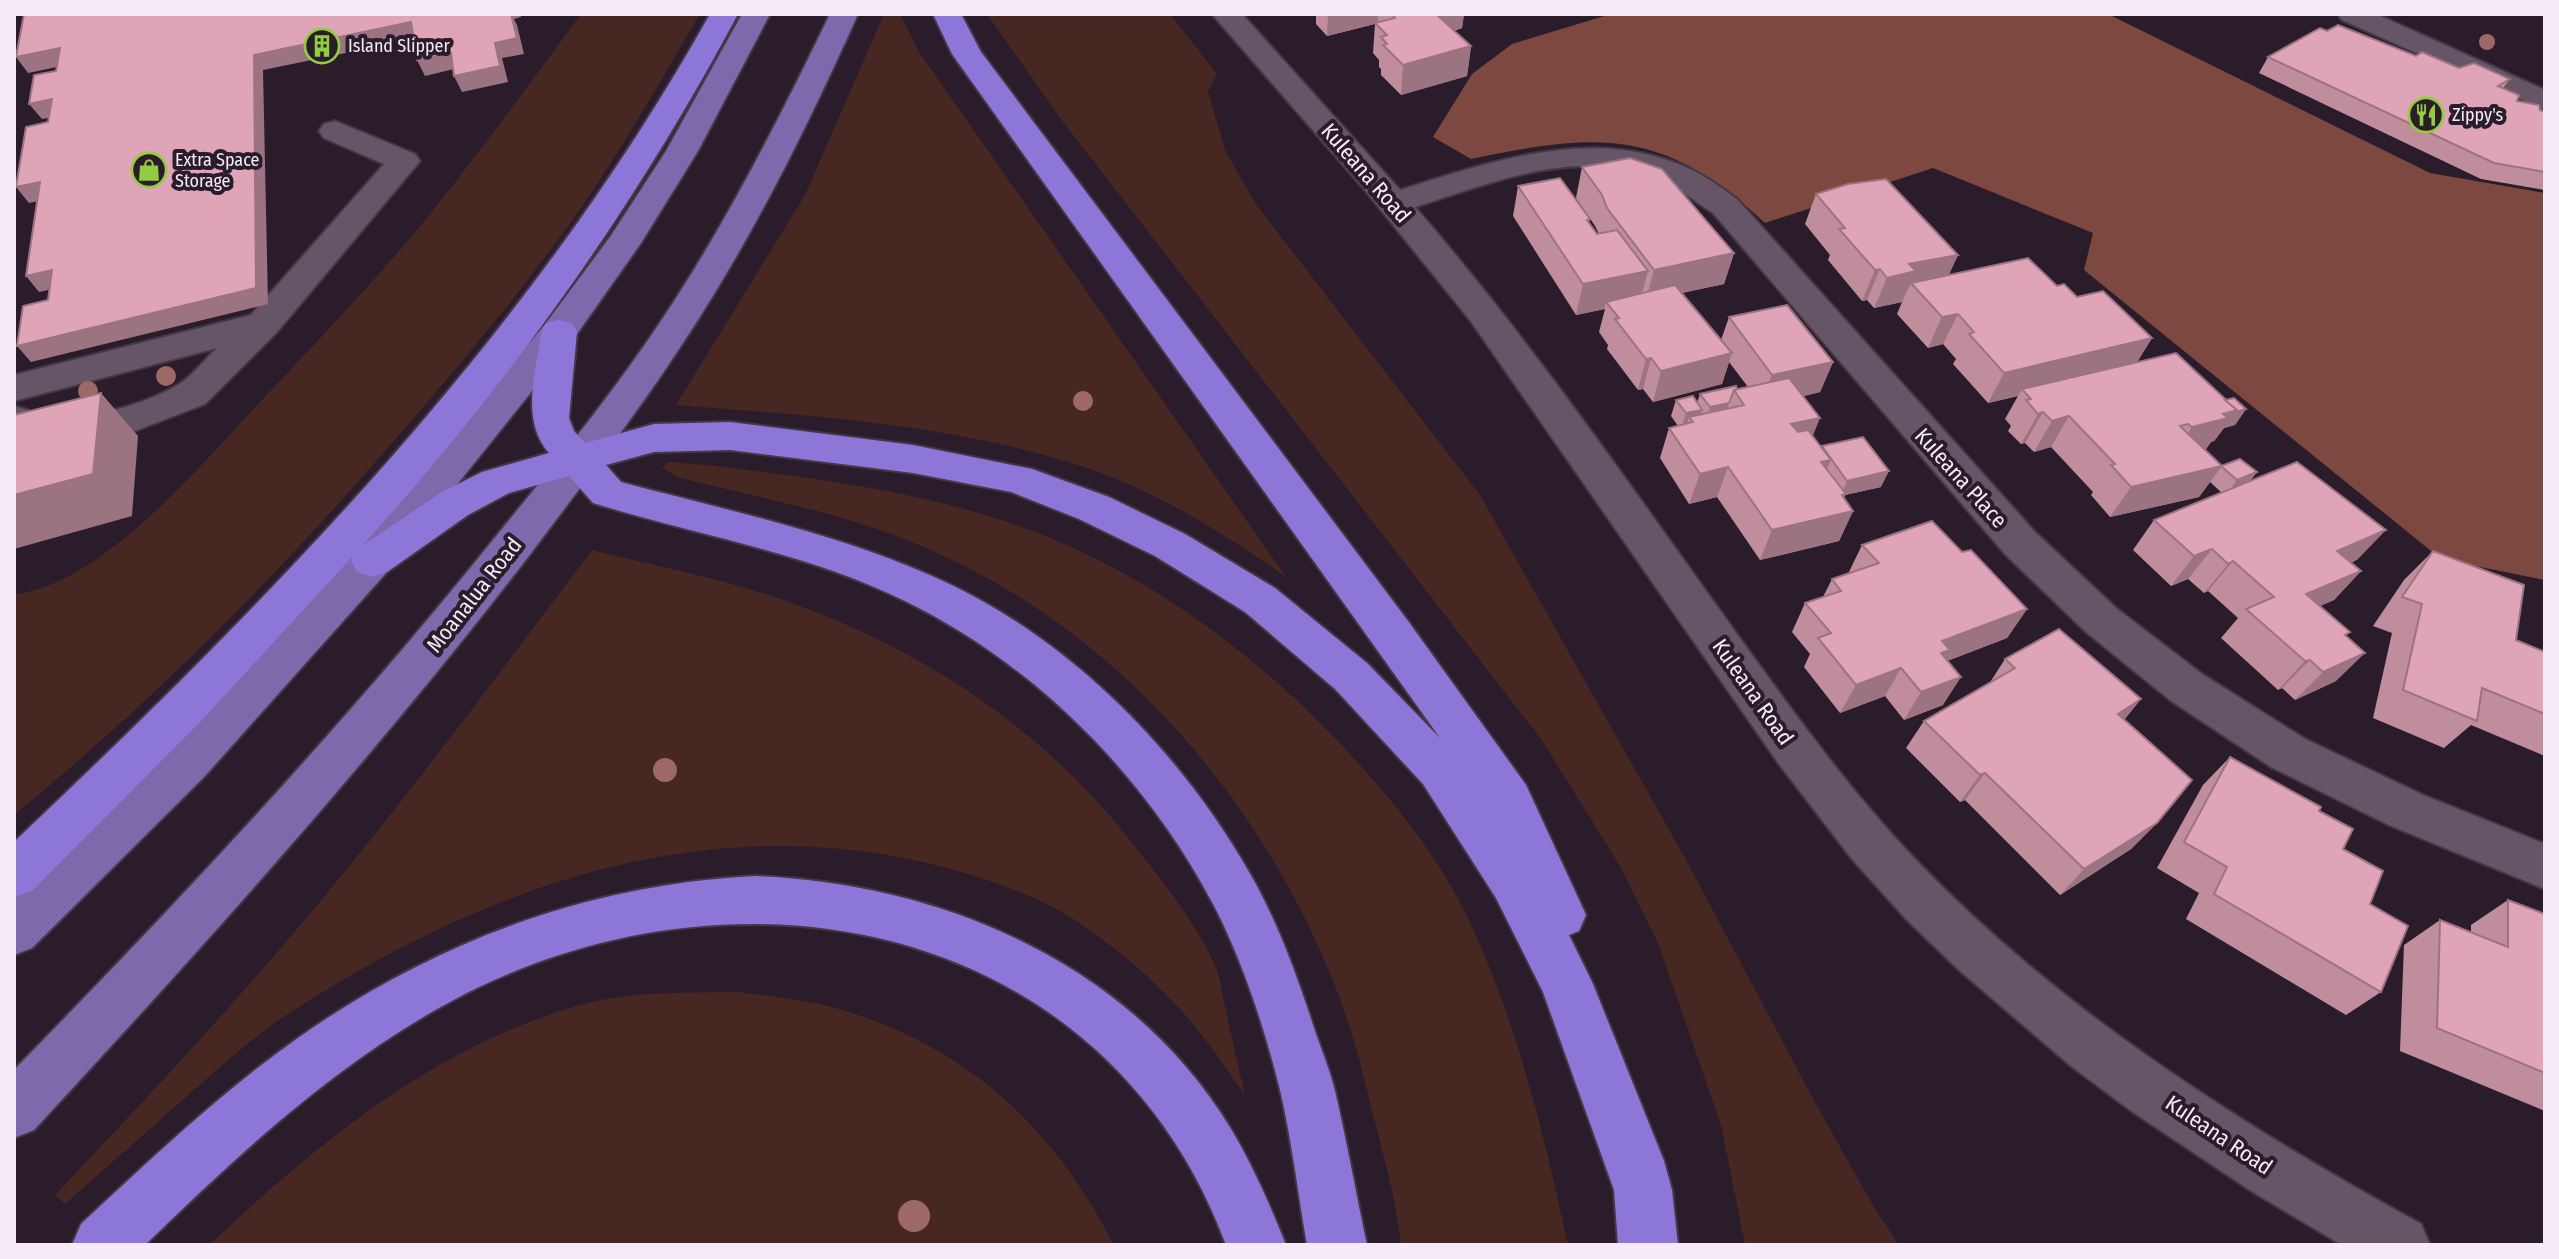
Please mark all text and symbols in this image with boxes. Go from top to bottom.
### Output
building icon: Island Slipper [303,27,341,65]
place label: Island Slipper [348,35,451,57]
restaurant icon: Zippy's [2407,96,2445,134]
place label: Zippy's [2452,104,2504,126]
street label: Kuleana Road [1315,118,1417,228]
place label: Extra Space Storage [175,149,260,192]
shop icon: Extra Space Storage [130,151,168,189]
street label: Kuleana Place [1909,422,2013,534]
street label: Moanalua Road [421,532,527,658]
street label: Kuleana Road [1707,634,1799,750]
street label: Kuleana Road [2160,1089,2278,1181]

